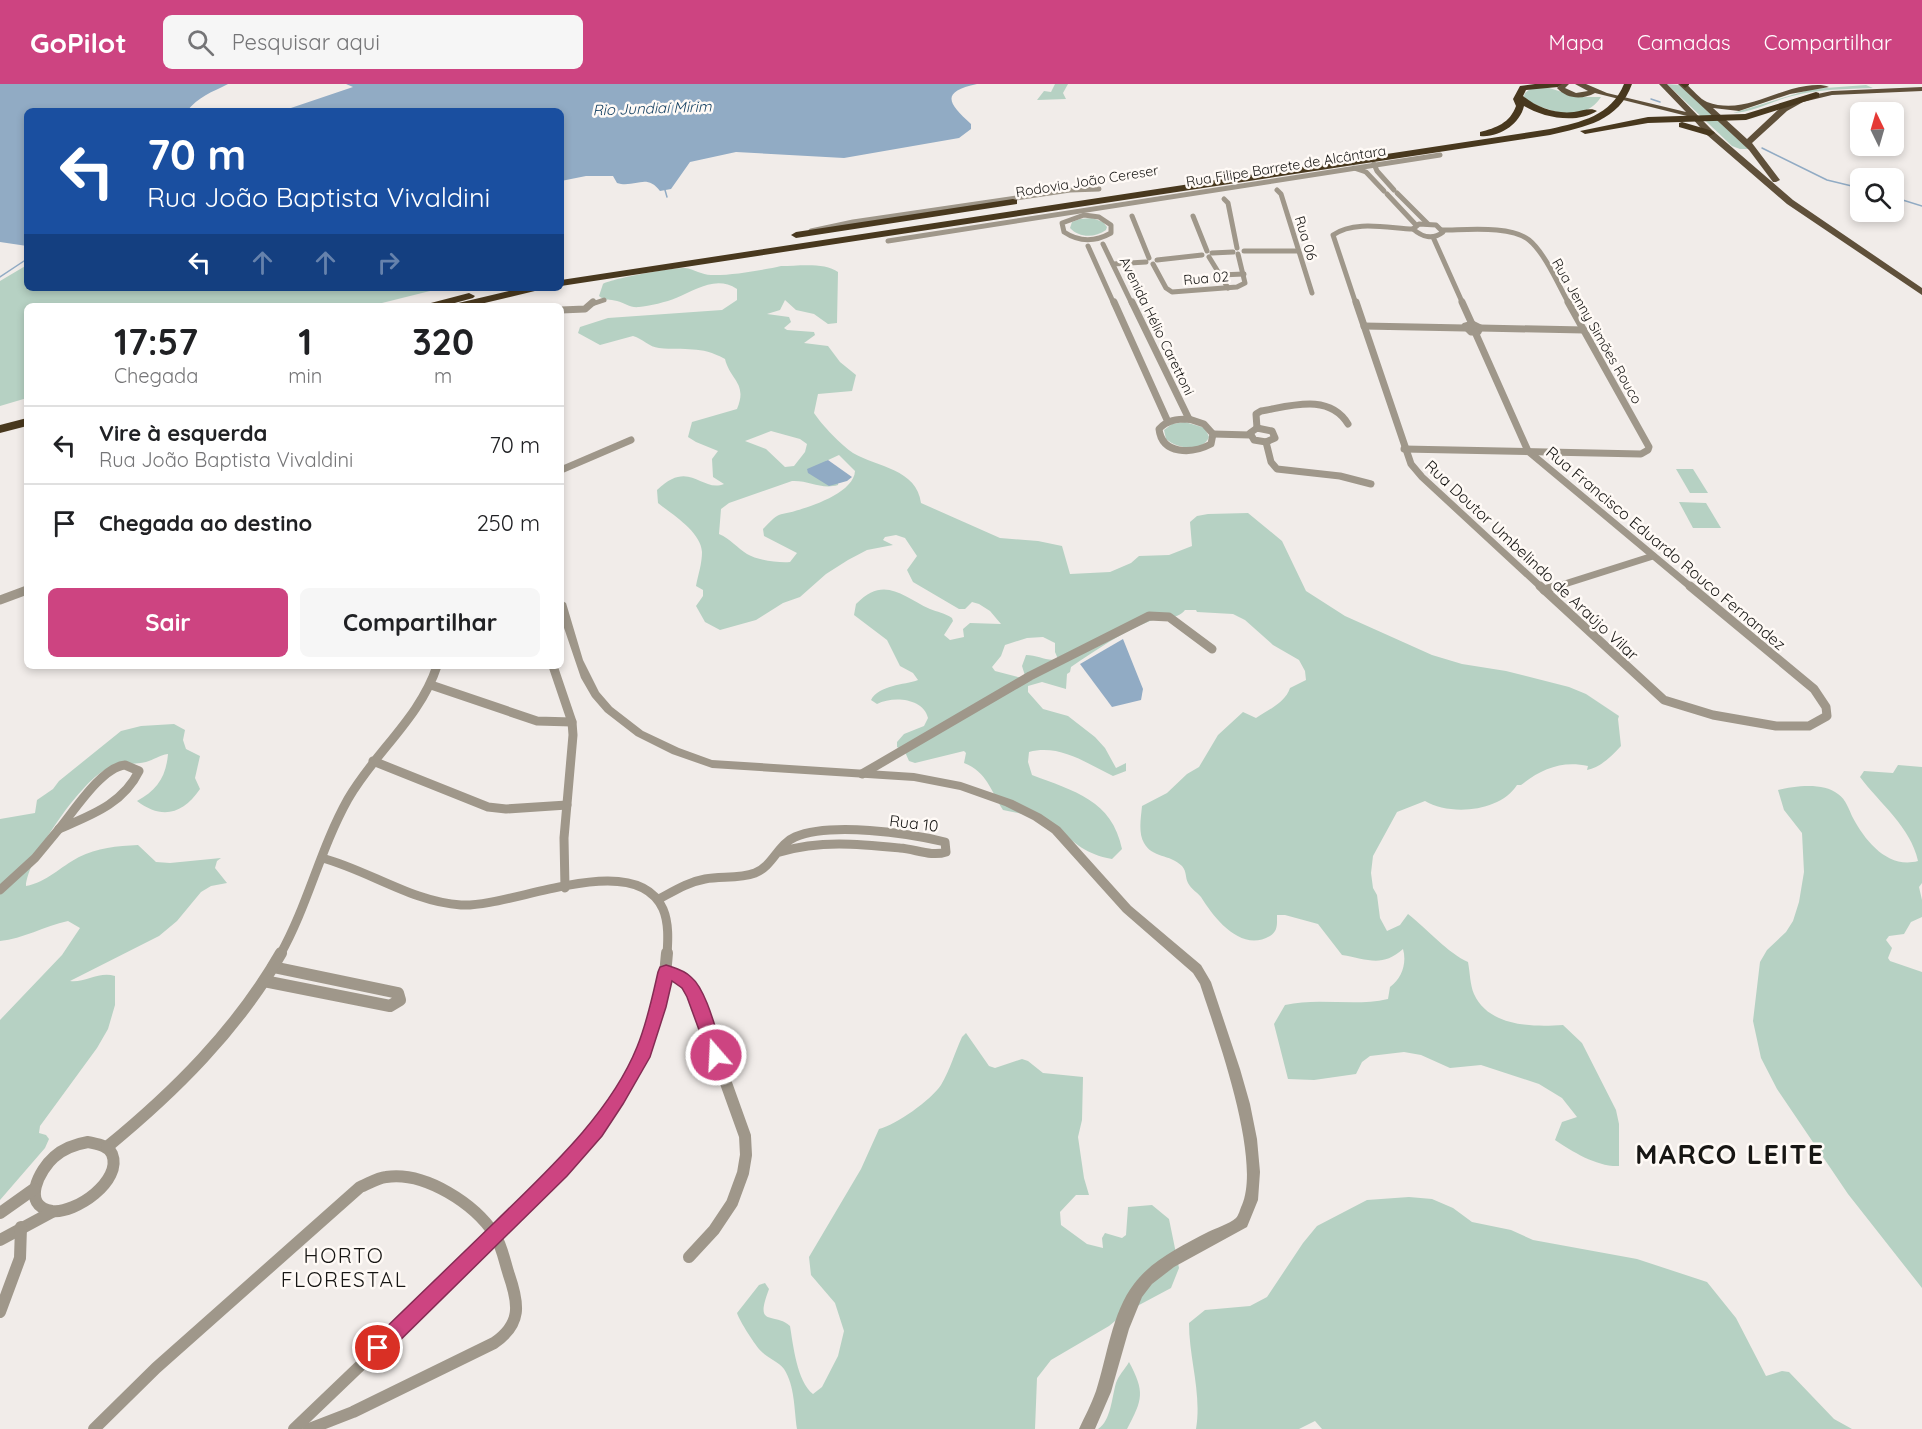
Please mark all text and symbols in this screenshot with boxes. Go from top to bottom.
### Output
search box [163,15,583,69]
text: GoPilot [30,25,127,60]
icon: search [184,26,217,59]
text: Pesquisar aqui [232,28,380,56]
text: Mapa [1549,29,1604,55]
text: Camadas [1637,29,1731,55]
text: Compartilhar [1764,29,1892,55]
water label: Rio Jundiaí Mirim [592,96,712,120]
north arrow [1850,102,1904,156]
map controls [1850,102,1904,222]
text: 70 m [147,128,246,181]
icon: left [48,132,126,210]
street label: Rua Filipe Barrete de Alcântara [1185,141,1387,191]
street label: Rodovia João Cereser [1014,161,1160,201]
button: search [1850,168,1904,222]
text: Rua João Baptista Vivaldini [147,180,490,214]
street label: Rua 06 [1291,214,1321,263]
icon: left [183,246,216,279]
icon: ahead [246,246,279,279]
icon: ahead [309,246,342,279]
icon: right [372,246,405,279]
street label: Avenida Hélio Carettoni [1116,254,1198,398]
street label: Rua Jenny Simões Rouco [1548,255,1646,407]
street label: Rua 02 [1182,267,1230,289]
text: 17:57 [114,319,198,364]
text: 1 [298,319,312,364]
text: 320 [412,319,474,364]
text: Chegada [114,363,198,388]
text: min [288,363,322,388]
text: m [434,363,452,388]
text: Vire à esquerda [99,419,267,447]
icon: left [48,429,81,462]
text: 70 m [490,431,540,459]
street label: Rua Francisco Eduardo Rouco Fernandez [1542,442,1790,654]
text: Rua João Baptista Vivaldini [99,447,353,472]
street label: Rua Doutor Umbelindo de Araújo Vilar [1421,456,1643,664]
icon: arrive [48,507,81,540]
text: Chegada ao destino [99,509,312,537]
text: 250 m [477,509,540,537]
button: Sair [48,588,288,657]
button: Compartilhar [300,588,540,657]
street label: Rua 10 [888,810,940,836]
position arrow [684,1023,748,1087]
district label: MARCO LEITE [1635,1137,1825,1171]
district label: HORTO FLORESTAL [281,1242,407,1292]
pin [352,1322,403,1373]
icon: arrive [361,1331,394,1364]

